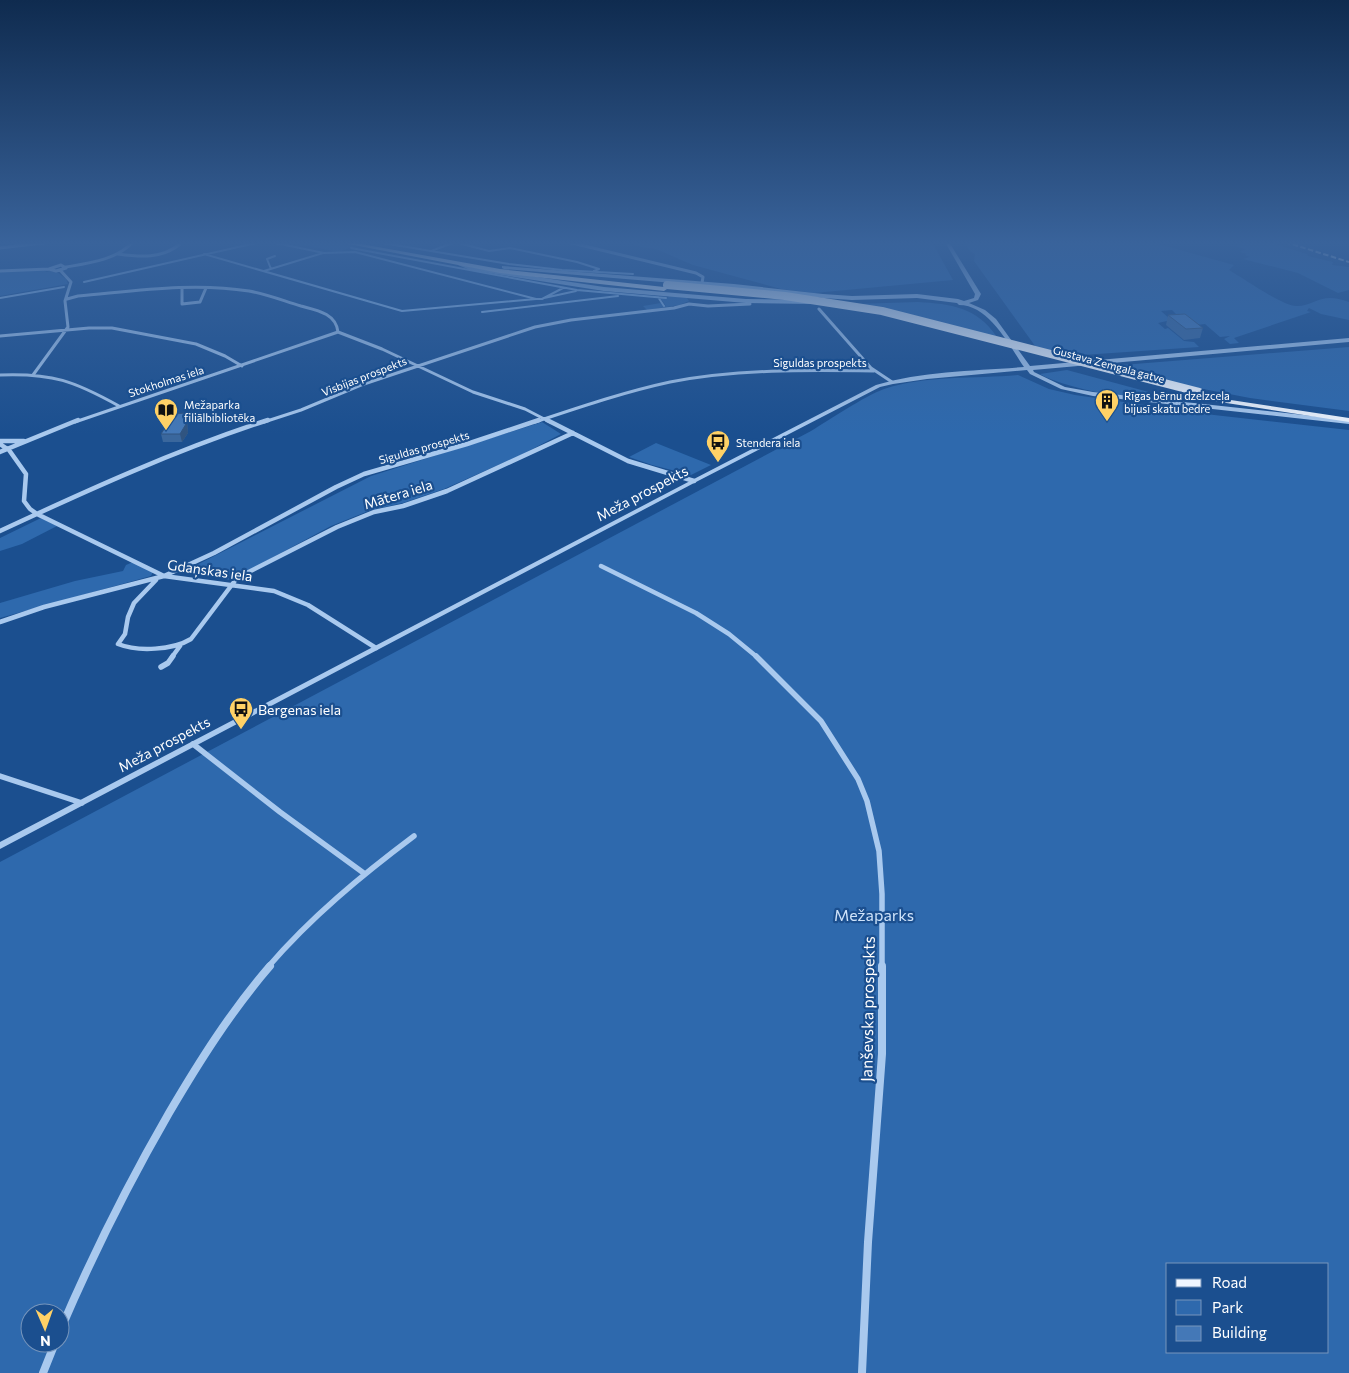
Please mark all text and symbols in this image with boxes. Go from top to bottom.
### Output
street label: Gustava Zemgala gatve [1052,343,1167,385]
street label: Visbijas prospekts [319,354,409,398]
street label: Siguldas prospekts [773,356,867,369]
street label: Stokholmas iela [127,363,205,399]
building icon: Rīgas bērnu dzelzceļa bijusī skatu bedre [1094,388,1120,422]
place label: Rīgas bērnu dzelzceļa bijusī skatu bedre [1124,389,1230,415]
library icon: Mežaparka filiālbibliotēka [153,397,179,431]
place label: Mežaparka filiālbibliotēka [184,398,255,424]
street label: Siguldas prospekts [377,428,471,466]
bus stop icon: Stendera iela [705,429,731,463]
place label: Stendera iela [736,436,800,449]
street label: Meža prospekts [593,462,691,524]
street label: Mātera iela [362,476,434,512]
street label: Gdaņskas iela [166,556,254,585]
bus stop icon: Bergenas iela [228,696,254,730]
place label: Bergenas iela [258,701,341,718]
street label: Meža prospekts [115,713,213,775]
park label: Mežaparks [834,905,914,924]
street label: Janševska prospekts [856,936,878,1082]
legend [1166,1263,1329,1353]
text: Road [1212,1273,1247,1291]
text: Park [1212,1298,1243,1316]
north arrow [20,1303,70,1353]
text: Building [1212,1323,1267,1341]
text: N [40,1333,51,1350]

